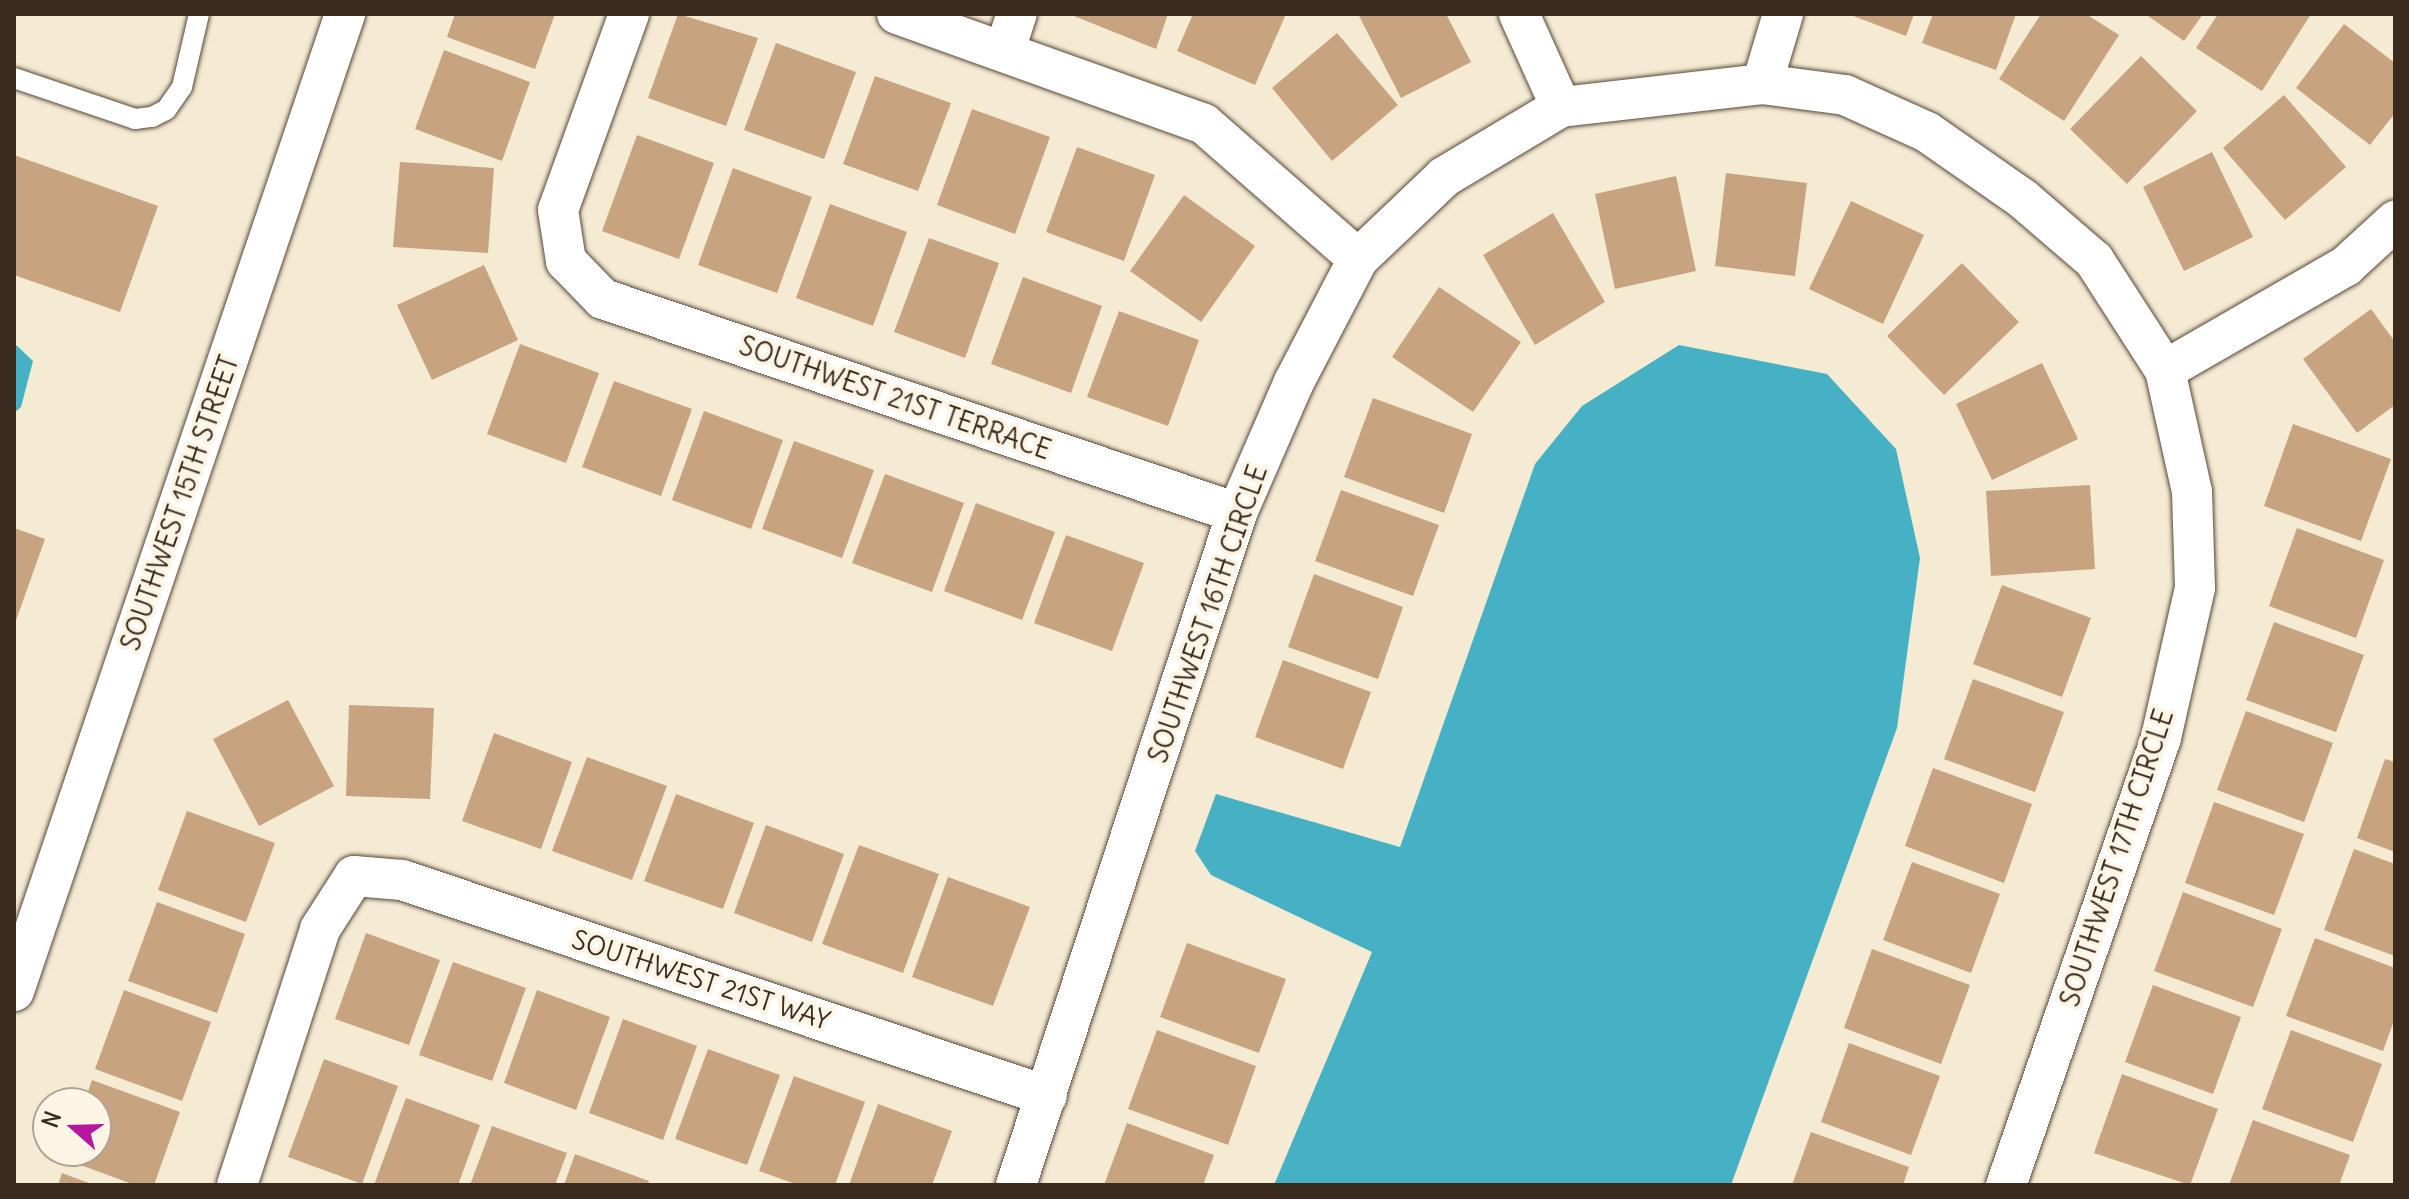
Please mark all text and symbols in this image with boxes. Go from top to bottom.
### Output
street label: SOUTHWEST 21ST TERRACE [735,330,1055,466]
street label: SOUTHWEST 15TH STREET [115,351,245,655]
street label: SOUTHWEST 16TH CIRCLE [1142,461,1274,767]
street label: SOUTHWEST 17TH CIRCLE [2054,706,2180,1010]
street label: SOUTHWEST 21ST WAY [568,924,834,1036]
north arrow [32,1087,112,1167]
text: N [36,1108,67,1131]

